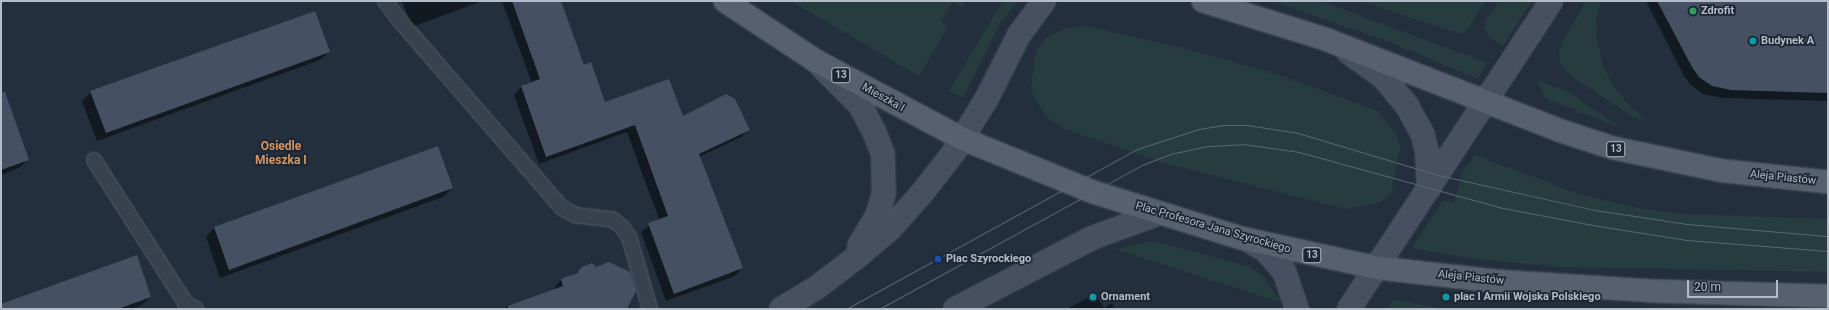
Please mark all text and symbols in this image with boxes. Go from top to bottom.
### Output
place label: Zdrofit [1701,4,1734,18]
marker: Zdrofit [1688,6,1698,16]
place label: Budynek A [1761,34,1814,48]
marker: Budynek A [1748,36,1758,46]
road number: 13 [831,67,851,83]
street label: Mieszka I [859,81,907,115]
district label: Osiedle Mieszka I [255,140,307,168]
road number: 13 [1606,141,1626,157]
street label: Aleja Piastów [1749,168,1817,188]
street label: Plac Profesora Jana Szyrockiego [1134,199,1292,257]
road number: 13 [1302,247,1322,263]
place label: Plac Szyrockiego [946,252,1031,266]
marker: Plac Szyrockiego [933,254,943,264]
street label: Aleja Piastów [1437,268,1505,288]
scale bar [1689,272,1780,298]
text: 20 m [1694,280,1721,294]
place label: Ornament [1101,290,1150,304]
place label: plac I Armii Wojska Polskiego [1454,290,1601,304]
marker: Ornament [1088,292,1098,302]
marker: plac I Armii Wojska Polskiego [1441,292,1451,302]

